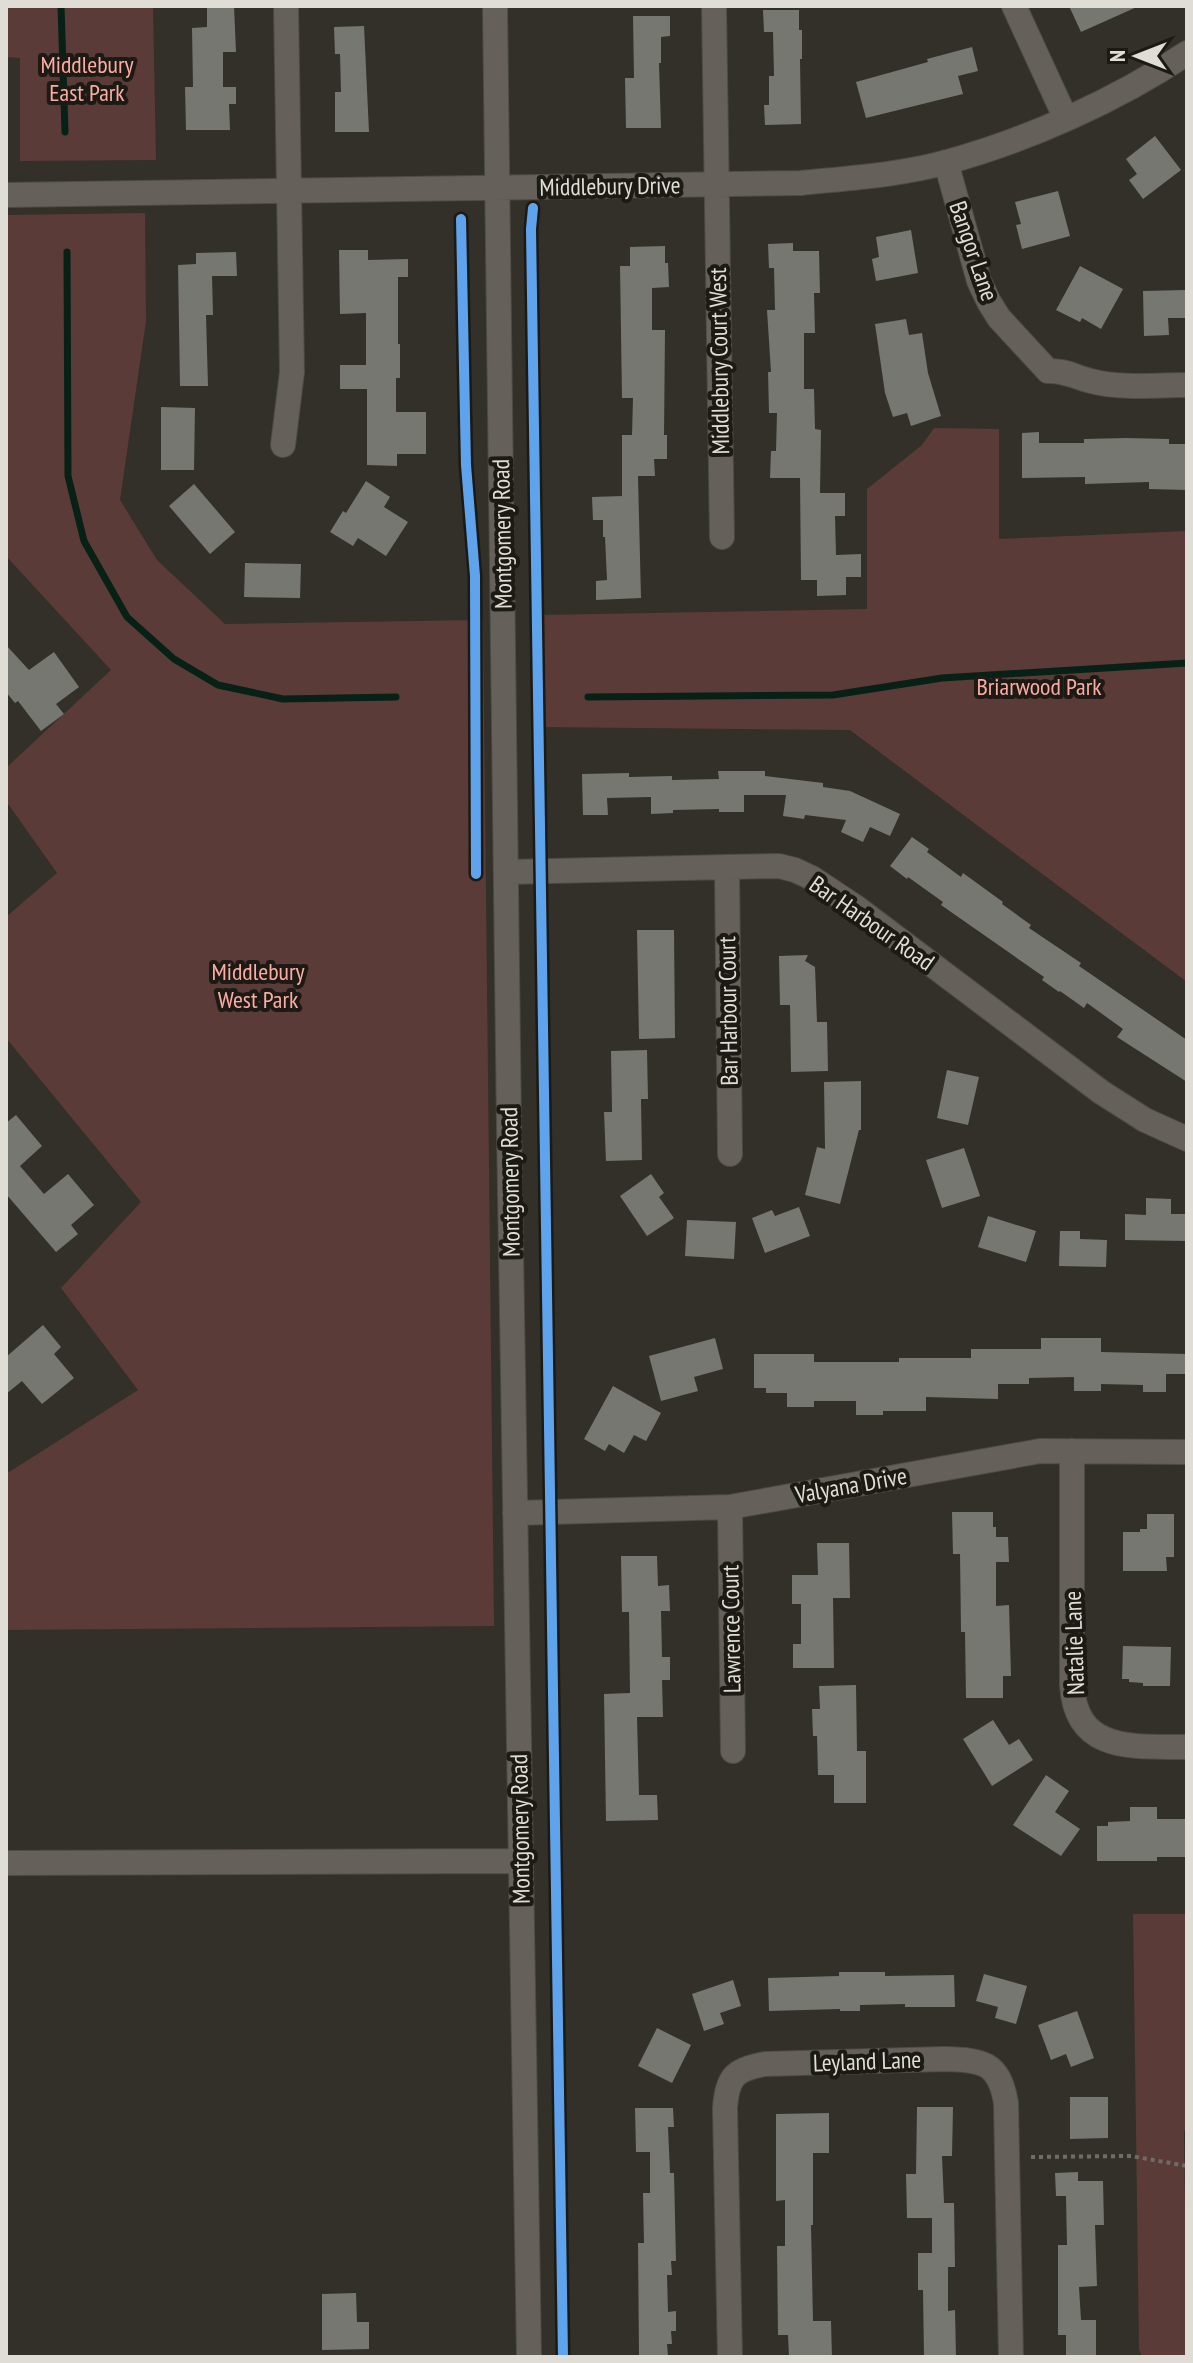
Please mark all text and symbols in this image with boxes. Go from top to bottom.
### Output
north arrow [1097,16,1177,96]
park label: Middlebury East Park [40,49,134,108]
text: N [1103,50,1131,62]
street label: Middlebury Drive [539,169,681,203]
street label: Bangor Lane [942,197,1006,305]
street label: Middlebury Court West [702,267,736,455]
street label: Montgomery Road [485,459,519,609]
park label: Briarwood Park [976,671,1102,702]
street label: Bar Harbour Road [804,869,940,977]
street label: Bar Harbour Court [711,936,745,1086]
park label: Middlebury West Park [211,956,305,1015]
street label: Montgomery Road [493,1107,527,1257]
street label: Valyana Drive [792,1460,909,1510]
street label: Lawrence Court [714,1564,748,1693]
street label: Natalie Lane [1057,1590,1091,1696]
street label: Montgomery Road [503,1754,537,1904]
street label: Leyland Lane [812,2044,922,2078]

